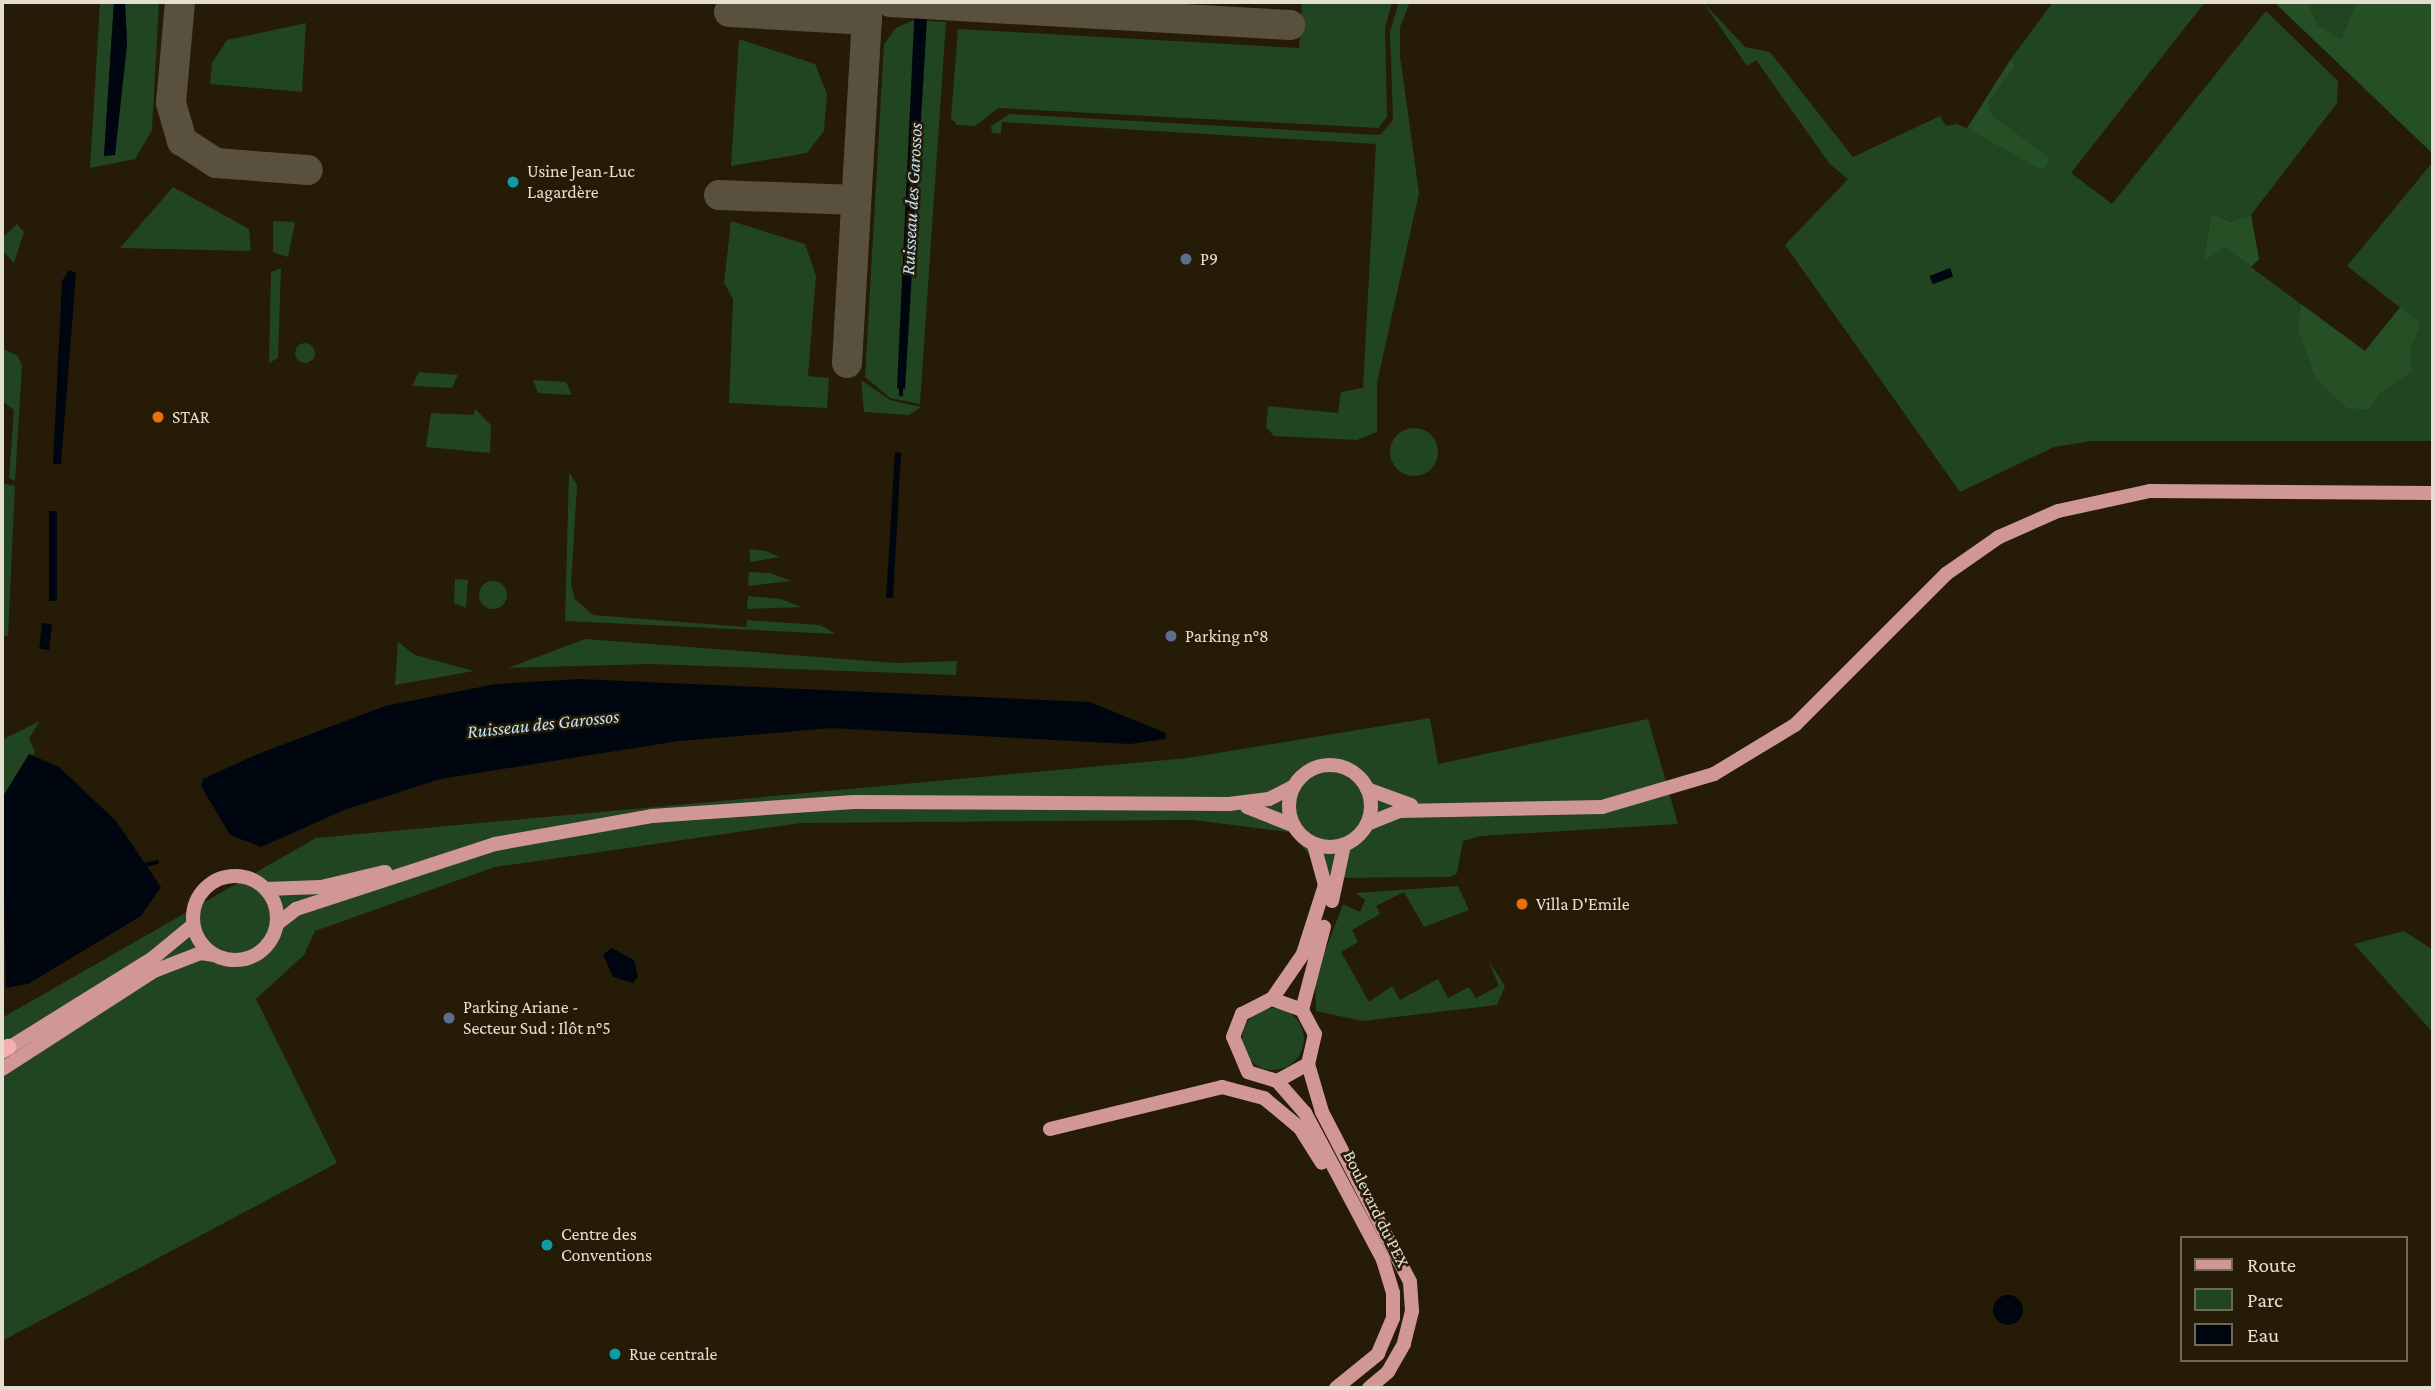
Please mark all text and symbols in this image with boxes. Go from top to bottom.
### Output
water label: Ruisseau des Garossos [897,122,927,276]
place label: Usine Jean-Luc Lagardère [527,161,635,204]
marker: Usine Jean-Luc Lagardère [505,174,521,190]
place label: P9 [1200,248,1218,270]
marker: P9 [1178,251,1194,267]
place label: STAR [172,406,210,428]
marker: STAR [150,409,166,425]
place label: Parking n°8 [1185,625,1269,647]
marker: Parking n°8 [1163,628,1179,644]
water label: Ruisseau des Garossos [466,705,620,743]
place label: Villa D'Emile [1536,893,1630,915]
marker: Villa D'Emile [1514,896,1530,912]
place label: Parking Ariane - Secteur Sud : Ilôt n°5 [463,997,611,1040]
marker: Parking Ariane - Secteur Sud : Ilôt n°5 [441,1010,457,1026]
street label: Boulevard du PEX [1338,1147,1414,1271]
place label: Centre des Conventions [561,1224,652,1266]
legend [2180,1236,2407,1362]
marker: Centre des Conventions [539,1237,555,1253]
text: Route [2247,1253,2296,1277]
text: Parc [2247,1288,2283,1312]
text: Eau [2247,1323,2279,1347]
place label: Rue centrale [629,1343,718,1365]
marker: Rue centrale [607,1346,623,1362]

